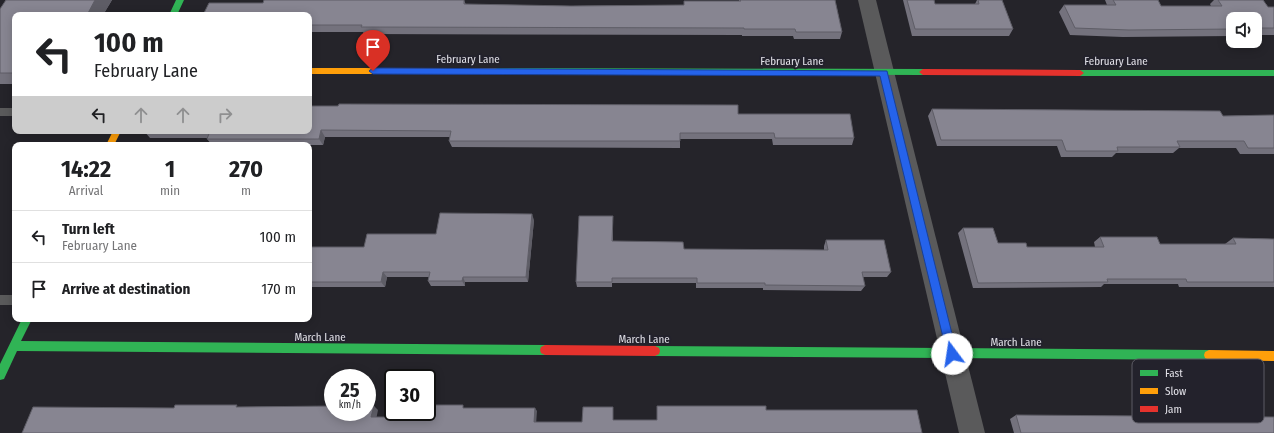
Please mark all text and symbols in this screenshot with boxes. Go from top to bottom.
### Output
map controls [1226,12,1262,48]
button: sound [1226,12,1262,48]
text: 100 m [94,26,164,59]
icon: left [28,28,80,80]
pin [356,30,390,71]
icon: arrive [362,36,384,58]
street label: February Lane [436,53,500,66]
street label: February Lane [760,55,824,68]
street label: February Lane [1084,55,1148,68]
text: February Lane [94,60,198,82]
icon: left [88,104,110,126]
icon: ahead [130,104,152,126]
icon: ahead [172,104,194,126]
icon: right [214,104,236,126]
text: 14:22 [61,155,111,183]
text: 1 [165,155,175,183]
text: 270 [229,155,263,183]
text: Arrival [69,183,103,198]
text: min [160,183,180,198]
text: m [241,183,251,198]
text: Turn left [62,220,115,238]
icon: left [28,226,50,248]
text: 100 m [259,228,296,246]
text: February Lane [62,238,137,253]
icon: arrive [28,278,50,300]
text: Arrive at destination [62,280,190,298]
text: 170 m [261,280,296,298]
street label: March Lane [294,331,346,344]
street label: March Lane [618,333,670,346]
position arrow [931,333,973,375]
street label: March Lane [990,336,1042,349]
legend [1132,359,1264,423]
text: Fast [1165,367,1183,380]
speed limit sign: 30 [384,369,436,421]
text: 25 [340,378,360,402]
text: Slow [1165,385,1186,398]
text: km/h [339,399,361,411]
text: Jam [1165,403,1182,416]

